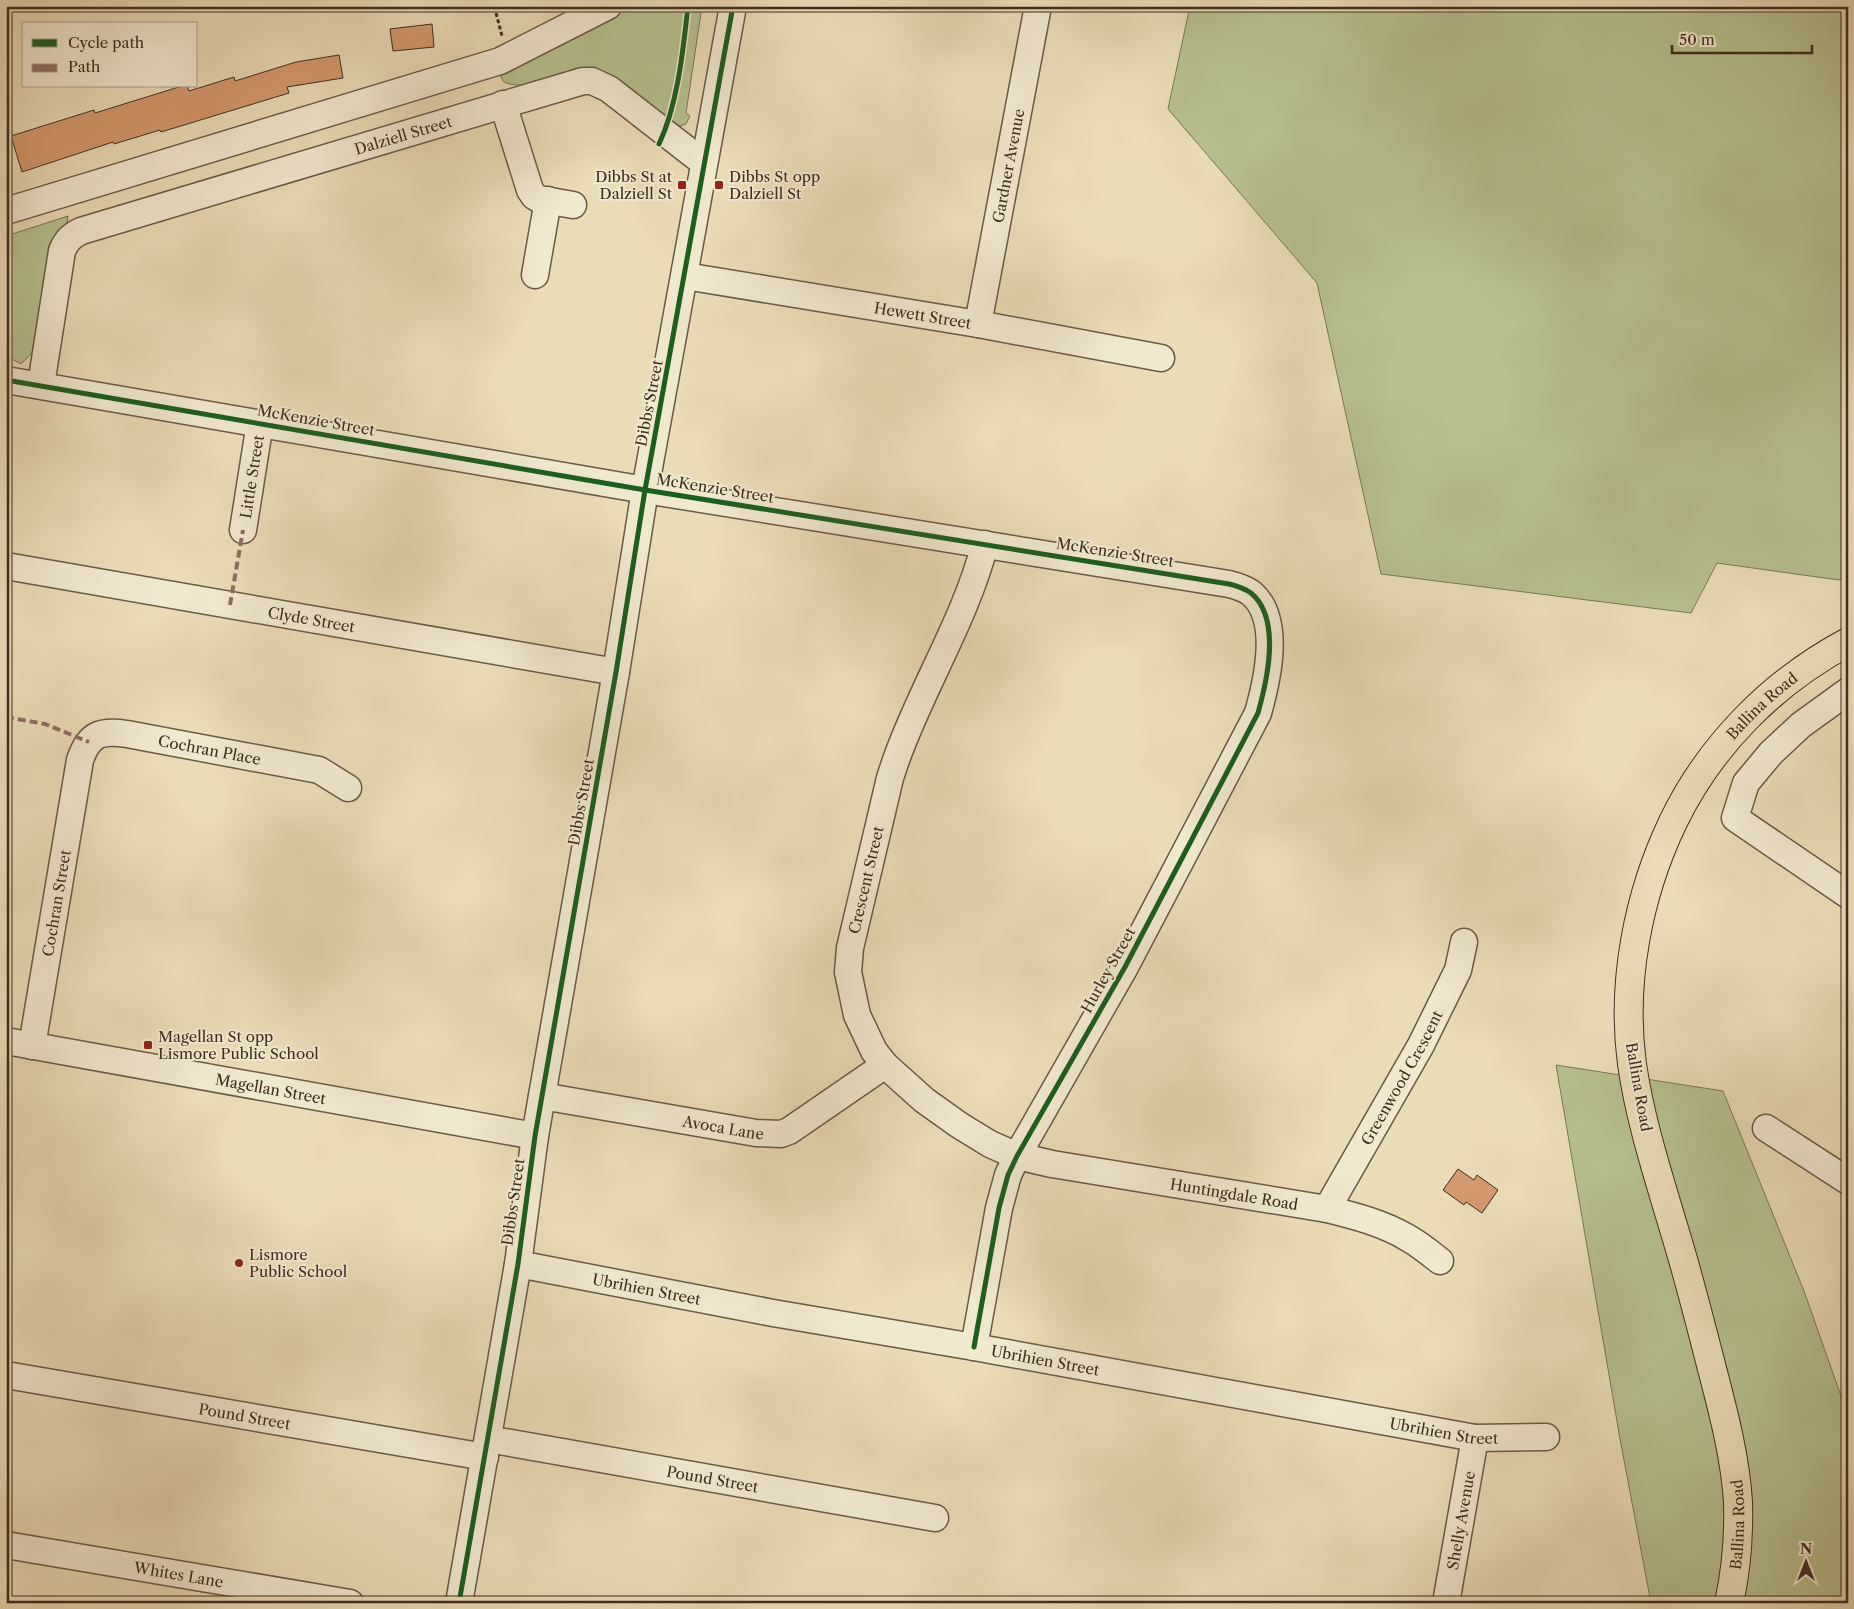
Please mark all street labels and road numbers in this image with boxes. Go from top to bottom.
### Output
street label: Gardner Avenue [988,107,1028,224]
street label: Dalziell Street [352,111,455,158]
street label: Hewett Street [873,298,974,332]
street label: Dibbs Street [631,357,667,448]
street label: McKenzie Street [256,400,377,440]
street label: Little Street [235,433,268,520]
street label: McKenzie Street [655,469,776,507]
street label: McKenzie Street [1055,533,1176,571]
street label: Clyde Street [266,602,357,636]
street label: Ballina Road [1722,668,1801,743]
street label: Cochran Place [157,731,263,768]
street label: Dibbs Street [564,756,598,847]
street label: Crescent Street [844,824,888,936]
street label: Cochran Street [38,847,74,958]
street label: Hurley Street [1077,923,1140,1016]
street label: Greenwood Crescent [1356,1006,1446,1148]
street label: Ballina Road [1622,1041,1656,1133]
street label: Magellan Street [214,1069,328,1108]
street label: Avoca Lane [680,1111,764,1143]
street label: Dibbs Street [497,1156,529,1247]
street label: Huntingdale Road [1169,1174,1300,1214]
street label: Ubrihien Street [591,1269,703,1309]
street label: Ubrihien Street [990,1341,1102,1379]
street label: Pound Street [197,1399,293,1433]
street label: Ubrihien Street [1388,1413,1499,1448]
street label: Pound Street [665,1461,761,1496]
street label: Shelly Avenue [1443,1469,1479,1571]
street label: Ballina Road [1725,1479,1748,1571]
street label: Whites Lane [131,1557,225,1591]

